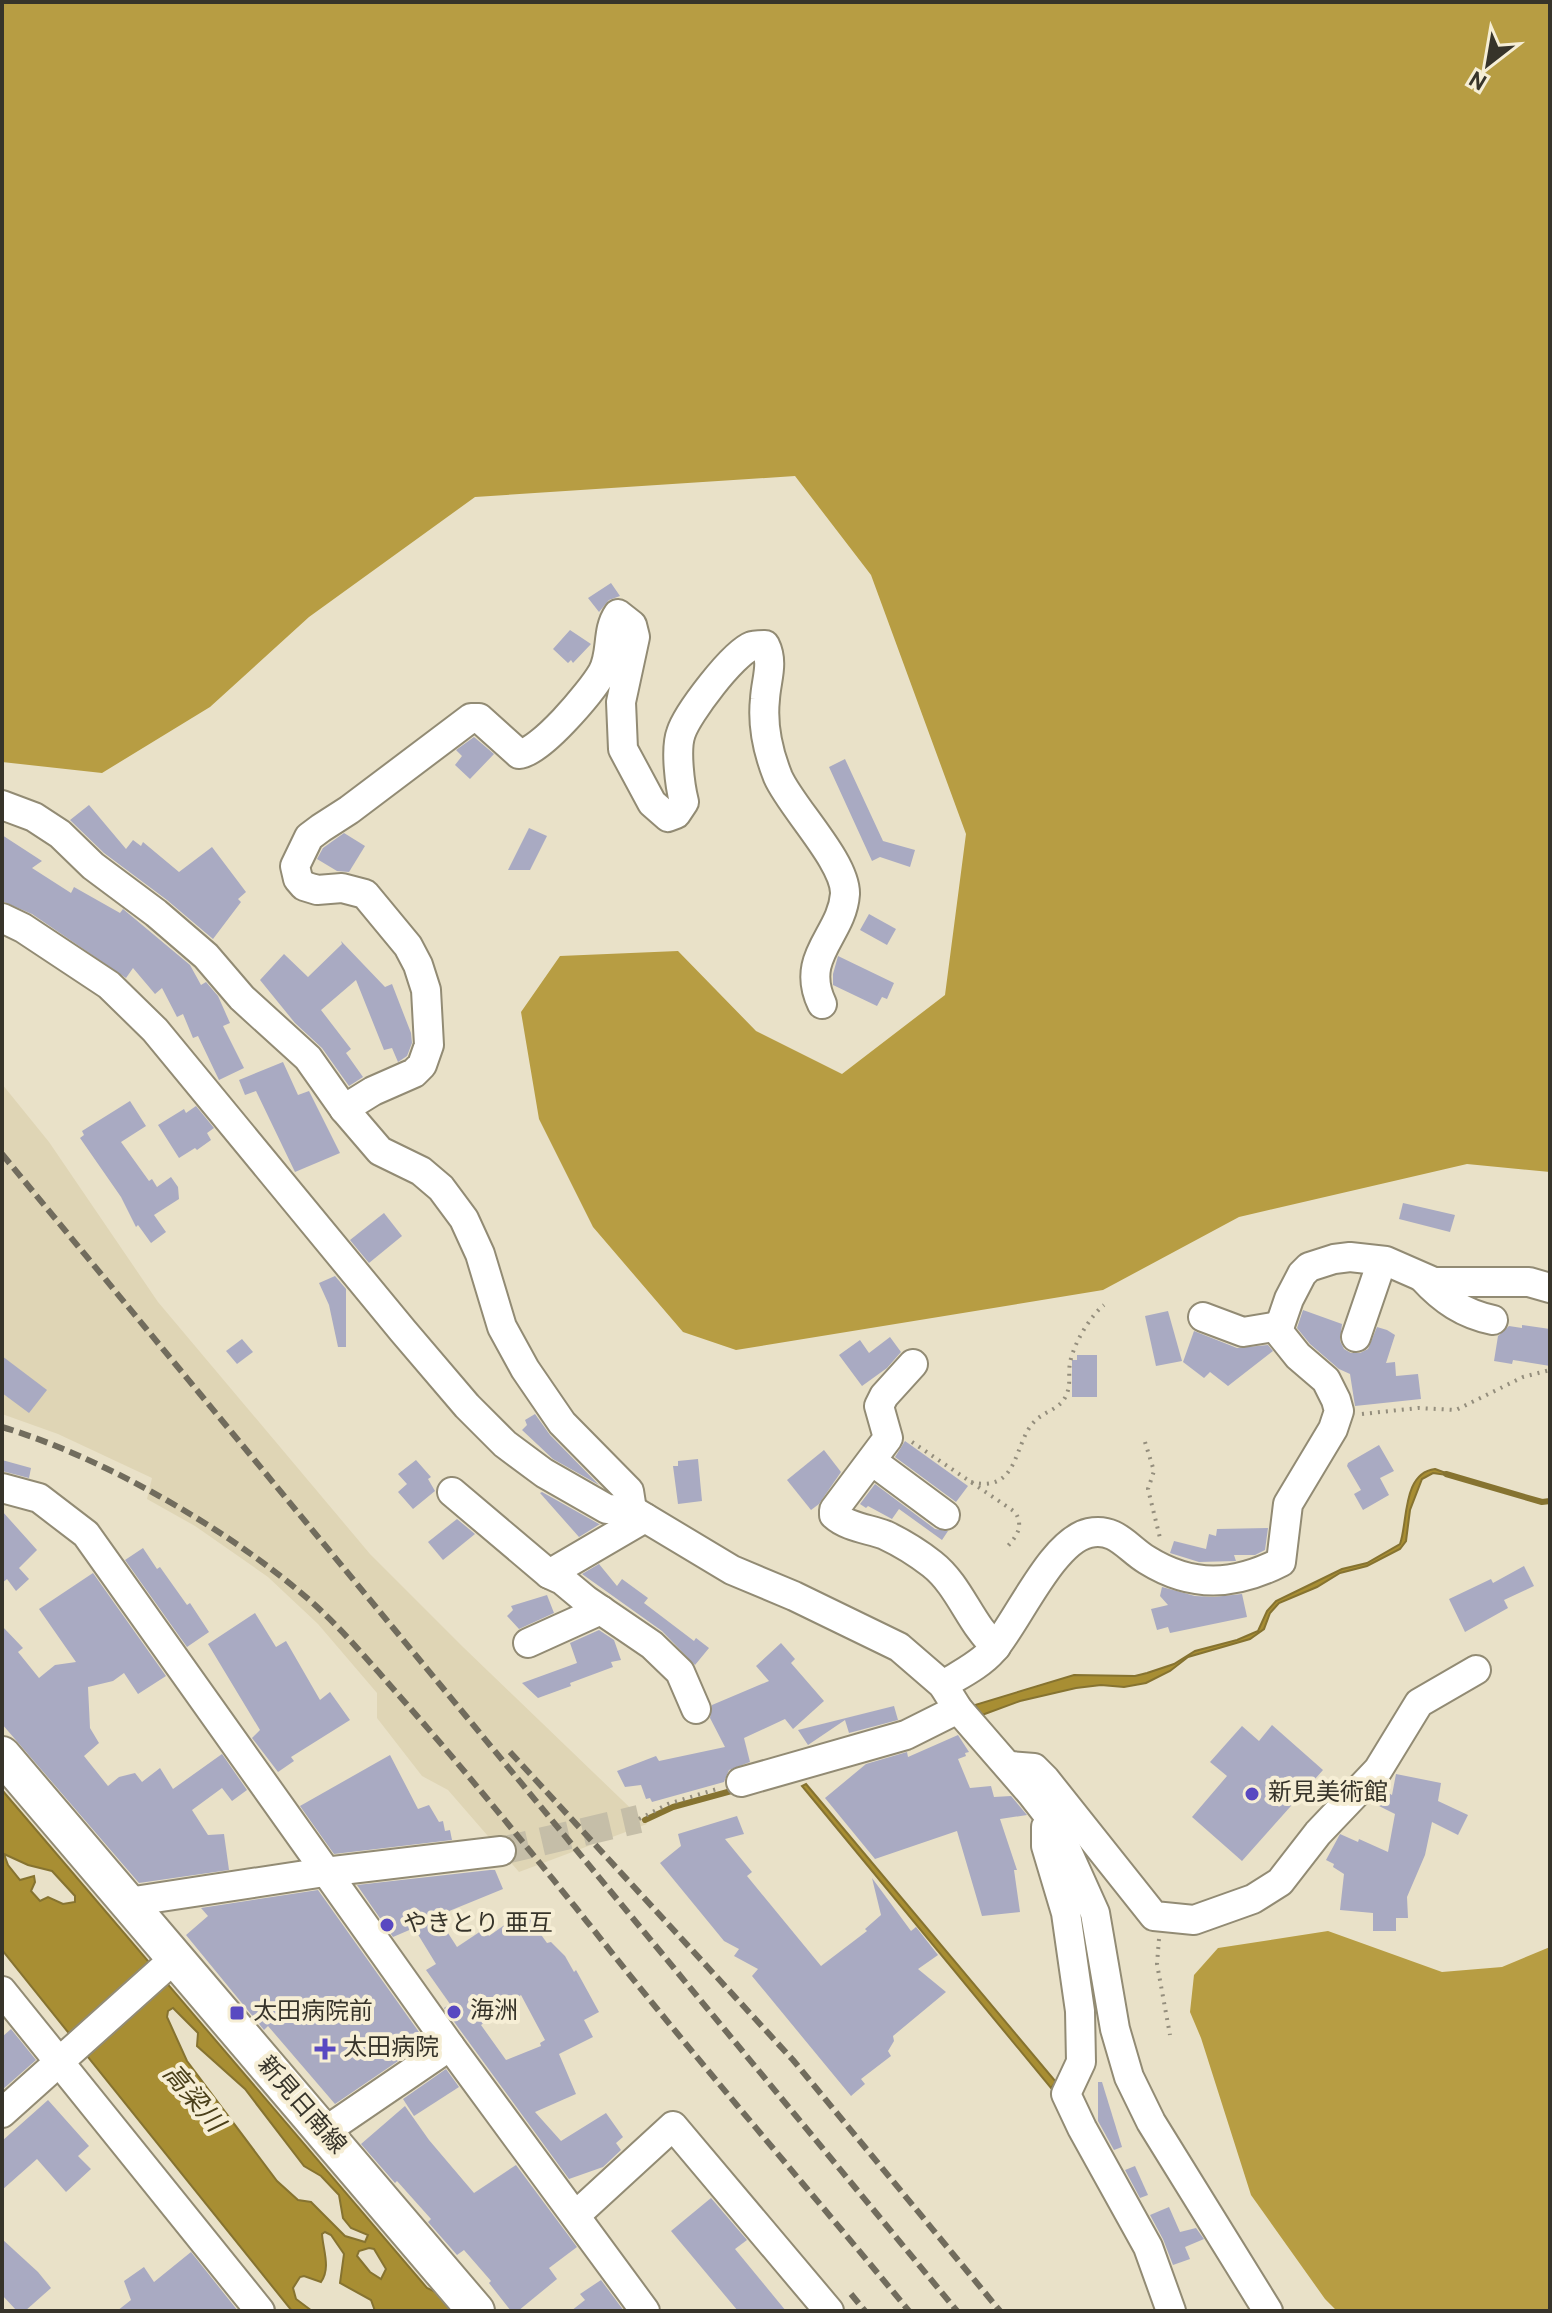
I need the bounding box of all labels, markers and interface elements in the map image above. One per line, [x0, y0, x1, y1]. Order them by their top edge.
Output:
north arrow [1448, 24, 1528, 104]
text: N [1465, 63, 1493, 95]
place label: 新見美術館 [1268, 1779, 1388, 1809]
marker: 新見美術館 [1243, 1785, 1261, 1803]
place label: やきとり 亜互 [403, 1910, 553, 1940]
marker: やきとり 亜互 [378, 1916, 396, 1934]
place label: 海洲 [470, 1997, 518, 2027]
place label: 太田病院前 [253, 1998, 373, 2028]
marker: 海洲 [445, 2003, 463, 2021]
marker: 太田病院前 [228, 2004, 246, 2022]
place label: 太田病院 [343, 2034, 439, 2064]
marker: 太田病院 [314, 2038, 336, 2060]
street label: 新見日南線 [250, 2051, 352, 2161]
water label: 高梁川 [154, 2059, 232, 2142]

